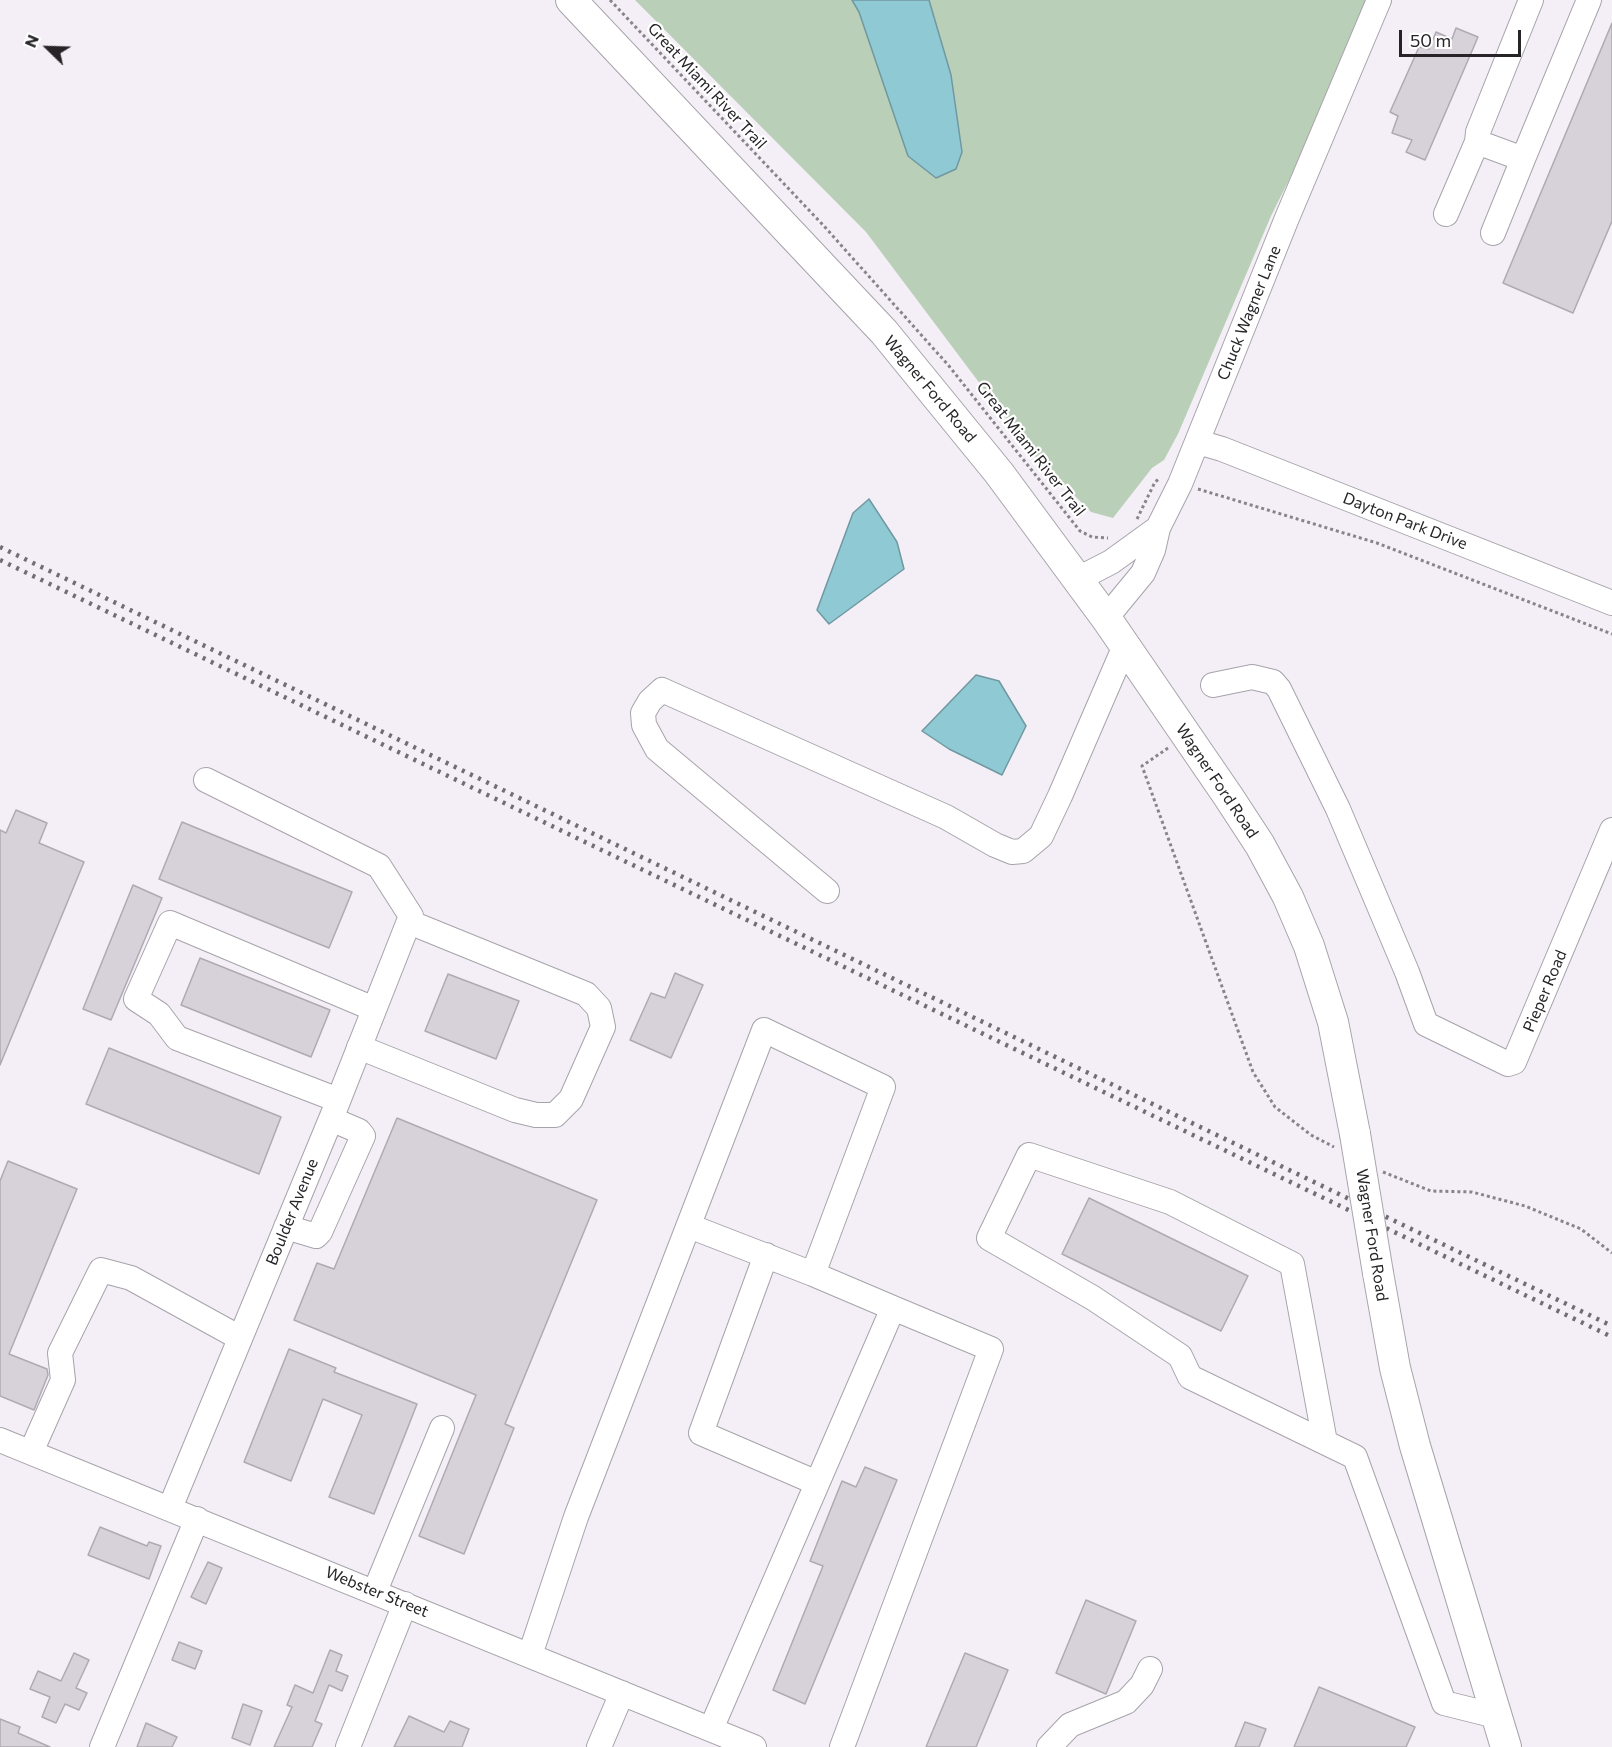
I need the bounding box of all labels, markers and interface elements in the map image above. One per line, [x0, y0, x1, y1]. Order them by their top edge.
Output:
north arrow [18, 18, 78, 78]
scale bar [1402, 18, 1524, 56]
street label: Great Miami River Trail [644, 19, 770, 153]
text: 50 m [1410, 29, 1451, 51]
text: N [20, 32, 42, 50]
street label: Chuck Wagner Lane [1213, 243, 1285, 383]
street label: Wagner Ford Road [880, 332, 980, 446]
street label: Great Miami River Trail [972, 378, 1090, 520]
street label: Dayton Park Drive [1340, 488, 1470, 554]
street label: Wagner Ford Road [1172, 720, 1262, 842]
street label: Pieper Road [1519, 947, 1571, 1035]
street label: Boulder Avenue [262, 1156, 322, 1268]
street label: Wagner Ford Road [1352, 1167, 1392, 1303]
street label: Webster Street [323, 1563, 431, 1621]

